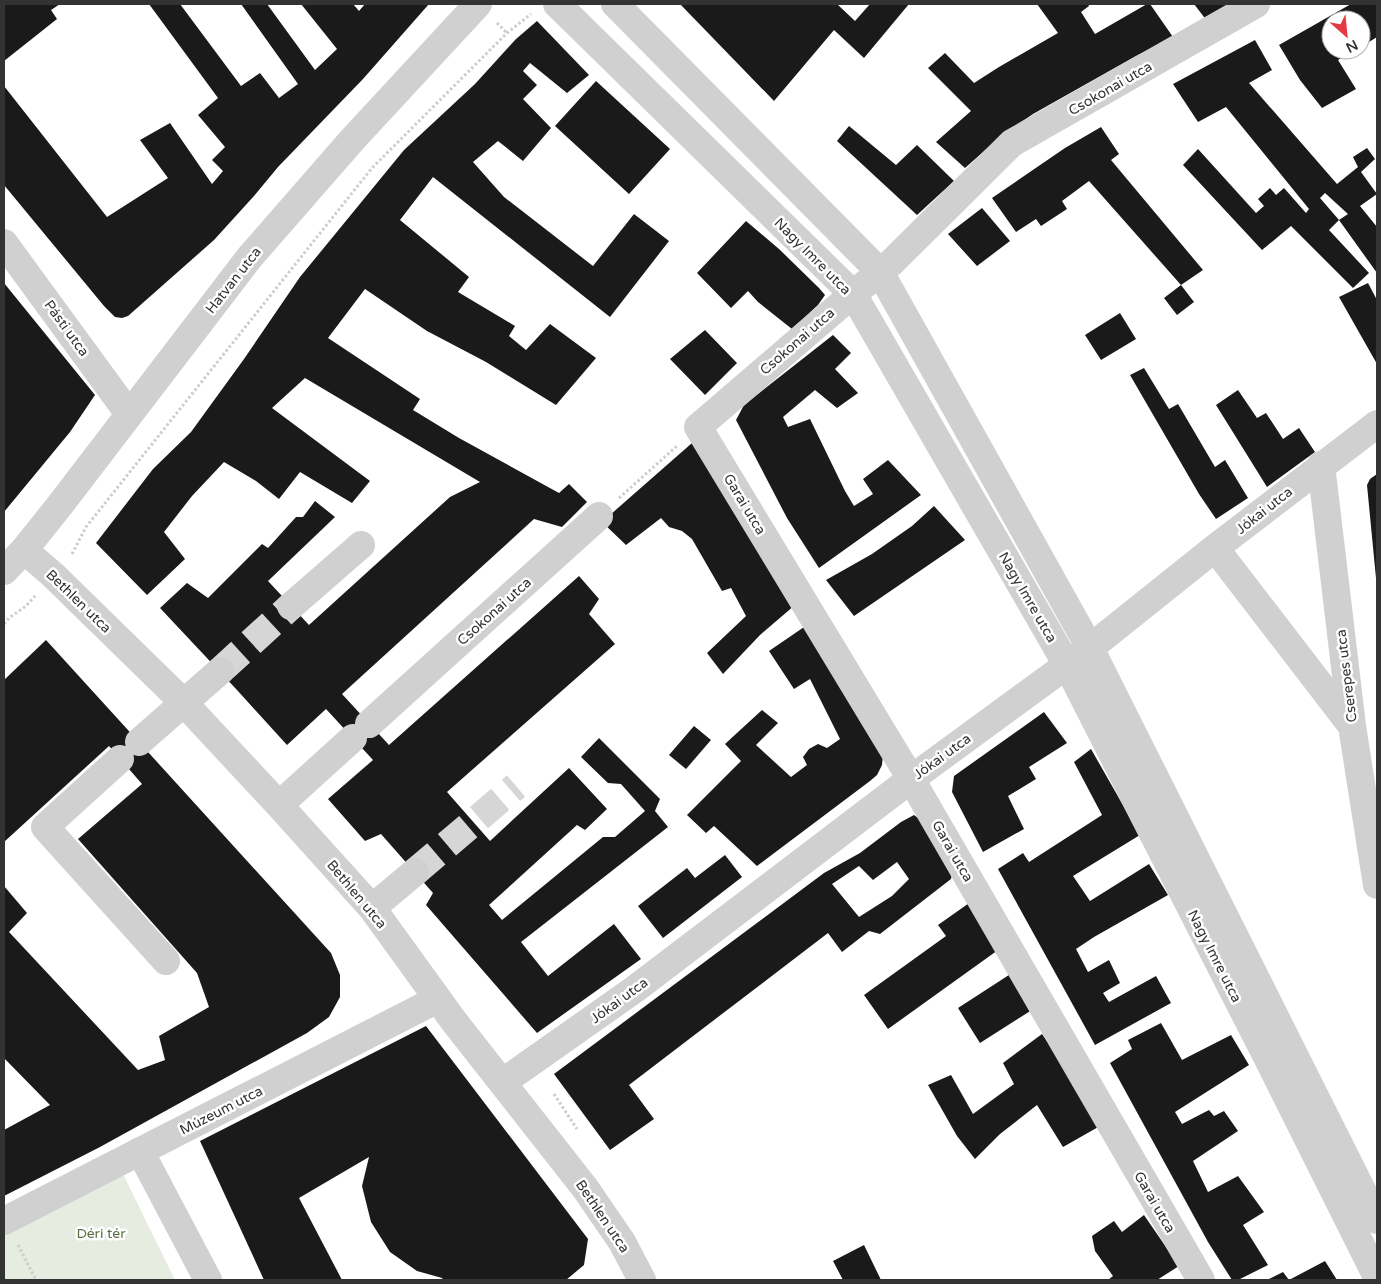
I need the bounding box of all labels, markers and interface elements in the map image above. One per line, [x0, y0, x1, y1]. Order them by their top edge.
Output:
north arrow [1321, 10, 1371, 60]
text: N [1343, 36, 1361, 56]
street label: Csokonai utca [1066, 58, 1155, 119]
street label: Nagy Imre utca [771, 214, 855, 298]
street label: Hatvan utca [202, 244, 265, 317]
street label: Pásti utca [41, 297, 93, 360]
street label: Csokonai utca [756, 304, 838, 378]
street label: Garai utca [720, 471, 769, 538]
street label: Jókai utca [1233, 483, 1296, 538]
street label: Nagy Imre utca [995, 549, 1060, 646]
street label: Bethlen utca [42, 566, 115, 637]
street label: Csokonai utca [454, 574, 535, 649]
street label: Cserepes utca [1332, 628, 1361, 723]
street label: Jókai utca [910, 730, 974, 783]
street label: Garai utca [928, 818, 977, 885]
street label: Bethlen utca [323, 857, 390, 932]
street label: Nagy Imre utca [1184, 907, 1245, 1005]
street label: Jókai utca [587, 974, 651, 1027]
street label: Múzeum utca [177, 1082, 266, 1139]
street label: Garai utca [1130, 1169, 1179, 1236]
street label: Bethlen utca [572, 1177, 633, 1256]
park label: Déri tér [76, 1225, 126, 1242]

